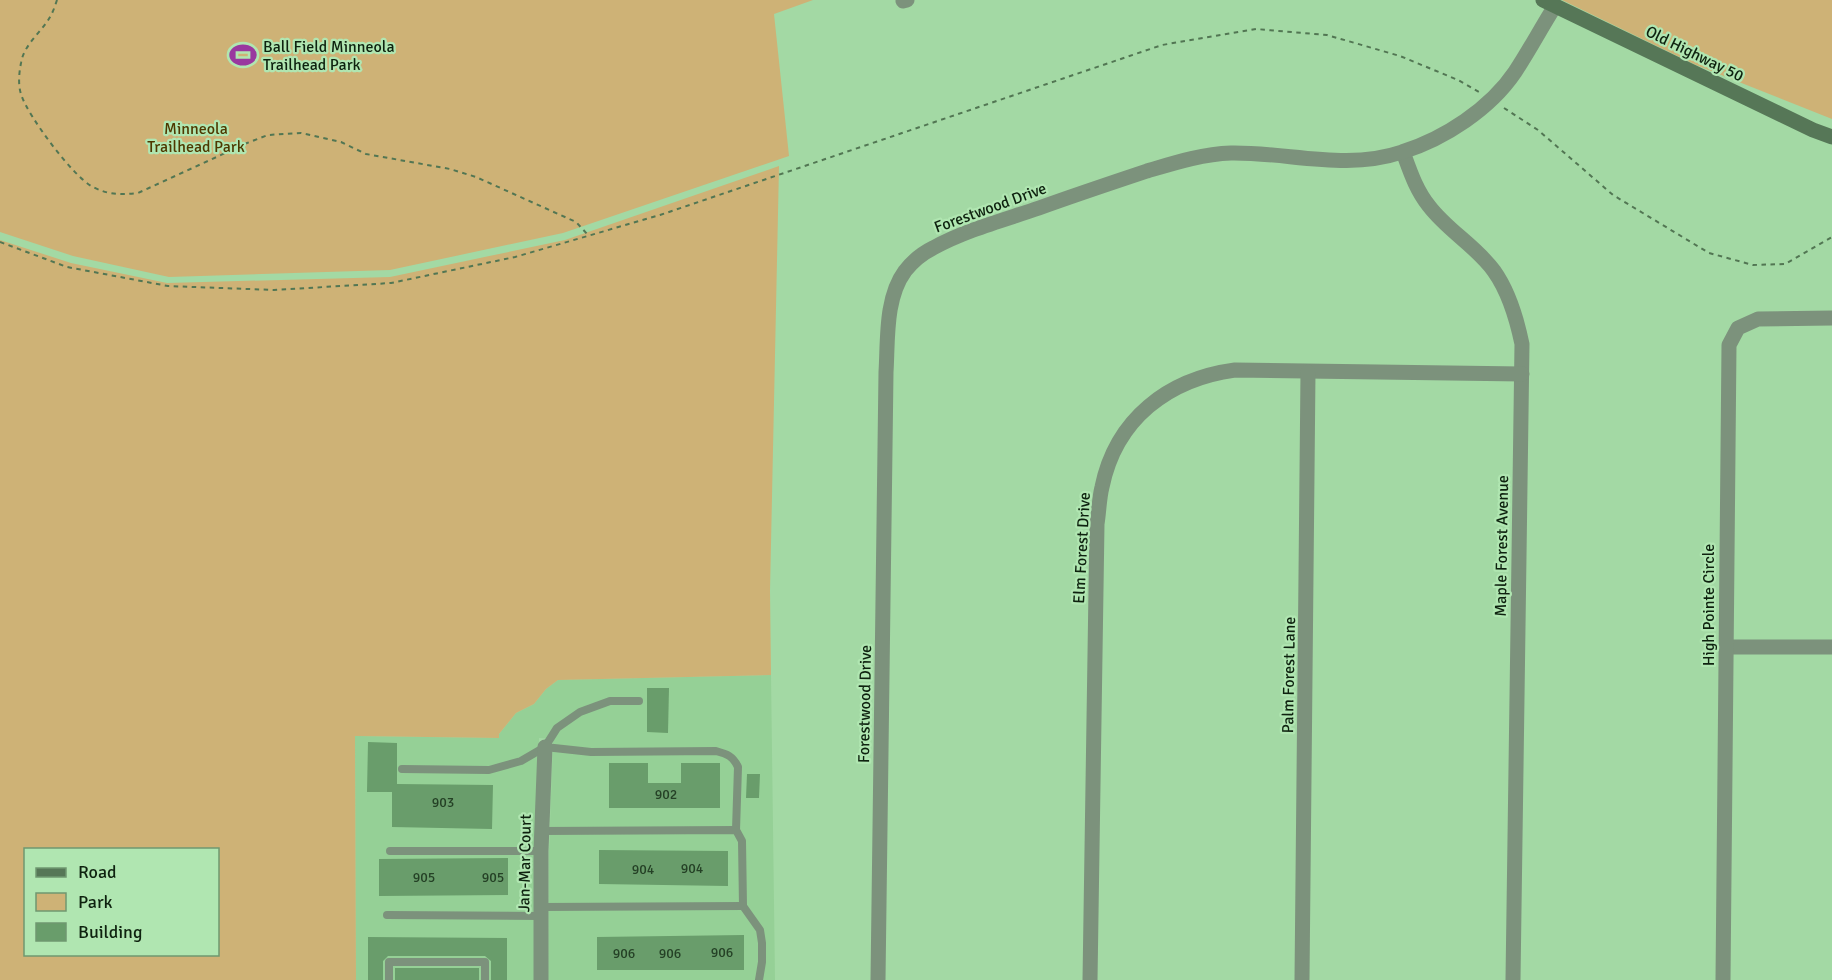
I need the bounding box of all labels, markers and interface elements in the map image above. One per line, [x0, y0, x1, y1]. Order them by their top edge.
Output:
street label: Old Highway 50 [1642, 22, 1747, 86]
place label: Ball Field Minneola Trailhead Park [263, 37, 395, 75]
sports icon: Ball Field Minneola Trailhead Park [228, 40, 258, 70]
park label: Minneola Trailhead Park [147, 119, 245, 157]
street label: Forestwood Drive [931, 178, 1049, 238]
street label: Maple Forest Avenue [1491, 475, 1513, 617]
street label: Elm Forest Drive [1069, 492, 1095, 604]
street label: High Pointe Circle [1699, 544, 1719, 666]
street label: Palm Forest Lane [1278, 616, 1300, 734]
street label: Forestwood Drive [854, 645, 876, 763]
house number: 902 [655, 786, 677, 803]
house number: 903 [432, 794, 454, 811]
street label: Jan-Mar Court [514, 813, 536, 912]
legend [24, 848, 219, 956]
house number: 904 [681, 860, 704, 877]
text: Road [78, 861, 117, 883]
house number: 904 [632, 861, 655, 878]
house number: 905 [413, 869, 435, 886]
house number: 905 [482, 869, 504, 886]
text: Park [78, 891, 113, 913]
text: Building [78, 921, 142, 943]
house number: 906 [711, 944, 733, 961]
house number: 906 [613, 945, 635, 962]
house number: 906 [659, 945, 681, 962]

